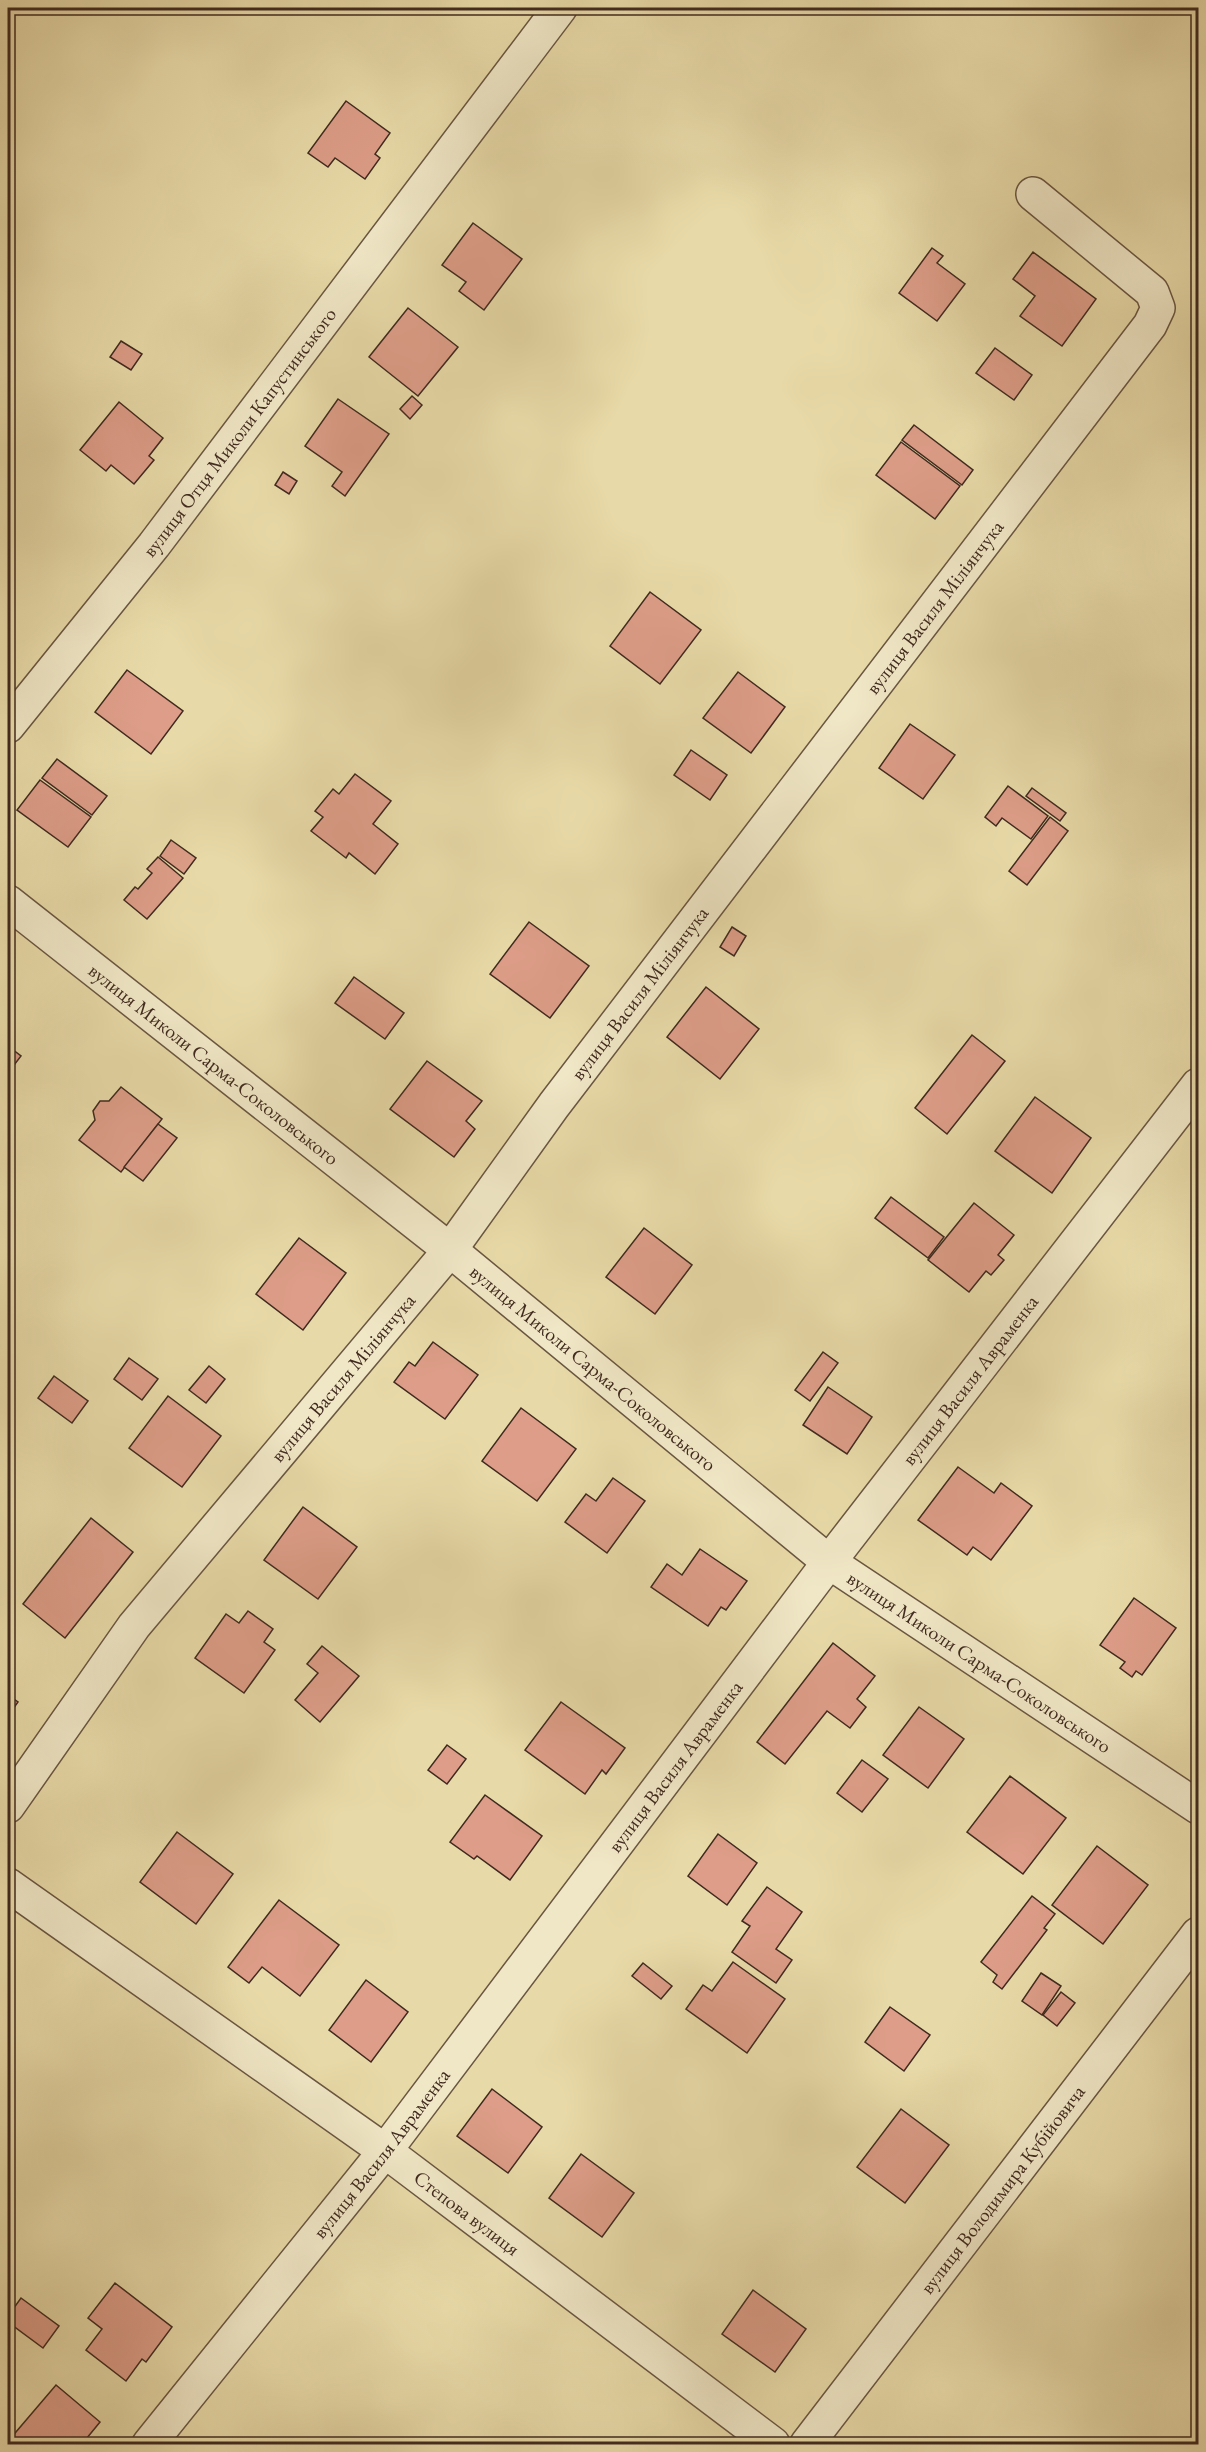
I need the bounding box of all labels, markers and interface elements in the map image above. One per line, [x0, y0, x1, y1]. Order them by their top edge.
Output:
street label: вулиця Отця Миколи Капустинського [136, 302, 342, 562]
street label: вулиця Василя Міліянчука [860, 515, 1009, 699]
street label: вулиця Василя Міліянчука [565, 901, 714, 1085]
street label: вулиця Миколи Сарма-Соколовського [83, 957, 345, 1171]
street label: вулиця Миколи Сарма-Соколовського [464, 1259, 722, 1477]
street label: вулиця Василя Міліянчука [264, 1288, 421, 1467]
street label: вулиця Василя Авраменка [896, 1289, 1044, 1471]
street label: вулиця Миколи Сарма-Соколовського [842, 1565, 1117, 1759]
street label: вулиця Василя Авраменка [602, 1675, 748, 1858]
street label: вулиця Василя Авраменка [307, 2063, 456, 2244]
street label: вулиця Володимира Кубійовича [914, 2079, 1091, 2299]
street label: Степова вулиця [409, 2164, 525, 2261]

